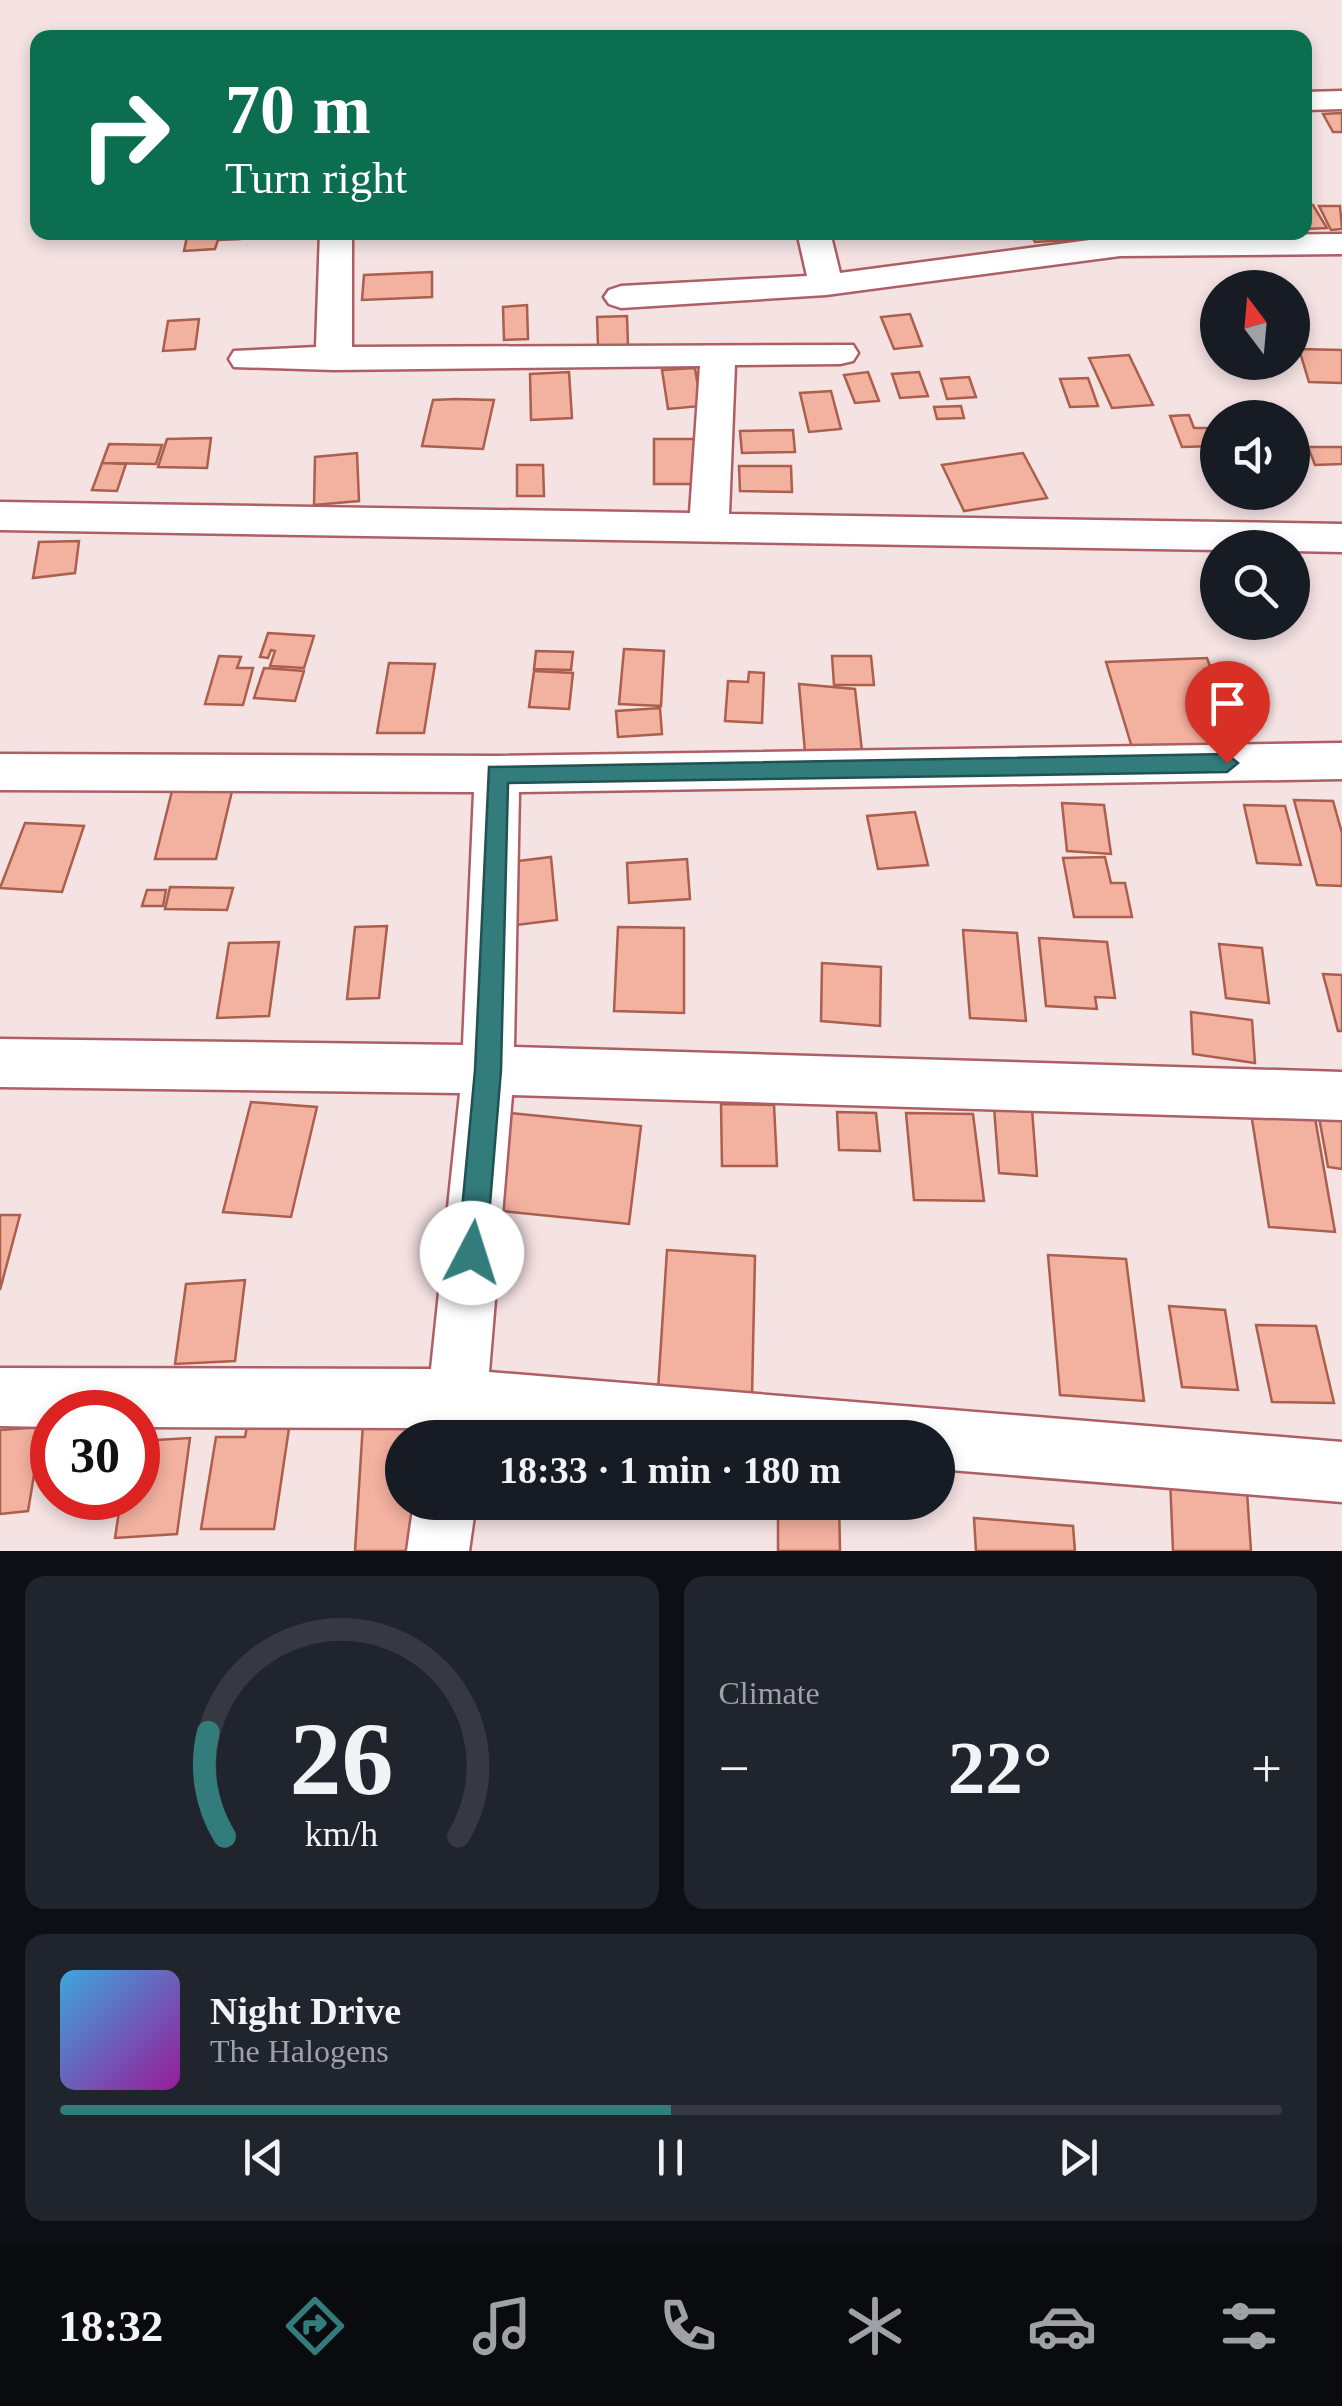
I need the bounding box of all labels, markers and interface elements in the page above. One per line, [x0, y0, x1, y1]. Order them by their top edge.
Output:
icon: right [60, 70, 190, 200]
text: 70 m [225, 71, 371, 148]
text: Turn right [225, 153, 407, 203]
north arrow [1200, 270, 1310, 380]
map controls [1200, 270, 1310, 640]
button: sound [1200, 400, 1310, 510]
button: search [1200, 530, 1310, 640]
pin [1185, 661, 1270, 764]
icon: arrive [1200, 676, 1255, 731]
position arrow [420, 1201, 524, 1305]
speed limit sign: 30 [30, 1390, 160, 1520]
text: 18:33 · 1 min · 180 m [499, 1449, 841, 1491]
text: Climate [719, 1675, 820, 1711]
text: 26 [290, 1701, 394, 1816]
text: 22° [948, 1726, 1053, 1809]
text: − [719, 1738, 750, 1799]
text: + [1251, 1738, 1282, 1799]
text: km/h [305, 1814, 379, 1854]
text: Night Drive [210, 1990, 401, 2032]
text: The Halogens [210, 2033, 389, 2069]
icon: previous [236, 2130, 291, 2185]
icon: pause [643, 2130, 698, 2185]
icon: next [1051, 2130, 1106, 2185]
icon: directions [280, 2291, 350, 2361]
icon: music [467, 2291, 537, 2361]
icon: phone [653, 2291, 723, 2361]
icon: climate [840, 2291, 910, 2361]
icon: car [1027, 2291, 1097, 2361]
icon: filters [1214, 2291, 1284, 2361]
text: 18:32 [58, 2301, 163, 2351]

